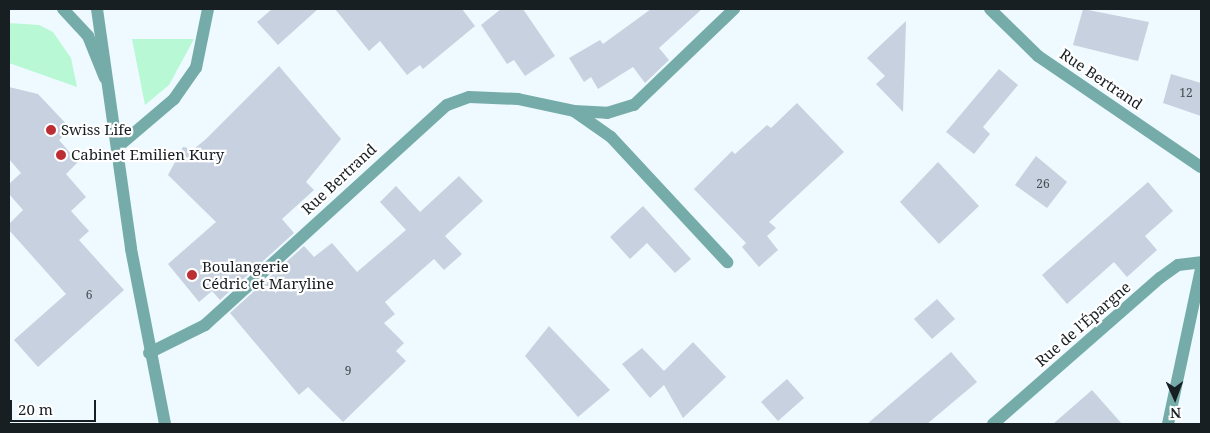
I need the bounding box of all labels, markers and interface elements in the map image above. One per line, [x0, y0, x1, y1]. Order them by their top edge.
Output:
street label: Rue Bertrand [1056, 45, 1146, 113]
house number: 12 [1179, 86, 1193, 100]
place label: Swiss Life [61, 121, 132, 139]
marker: Swiss Life [45, 124, 57, 136]
street label: Rue Bertrand [298, 140, 380, 218]
place label: Cabinet Emilien Kury [71, 146, 224, 164]
marker: Cabinet Emilien Kury [55, 149, 67, 161]
house number: 26 [1036, 177, 1050, 191]
place label: Boulangerie Cédric et Maryline [202, 257, 334, 292]
marker: Boulangerie Cédric et Maryline [186, 269, 198, 281]
street label: Rue de l'Épargne [1032, 278, 1134, 370]
house number: 6 [86, 288, 92, 302]
house number: 9 [345, 364, 351, 378]
north arrow [1150, 373, 1200, 423]
scale bar [12, 390, 99, 422]
text: 20 m [18, 399, 53, 419]
text: N [1170, 404, 1181, 423]

